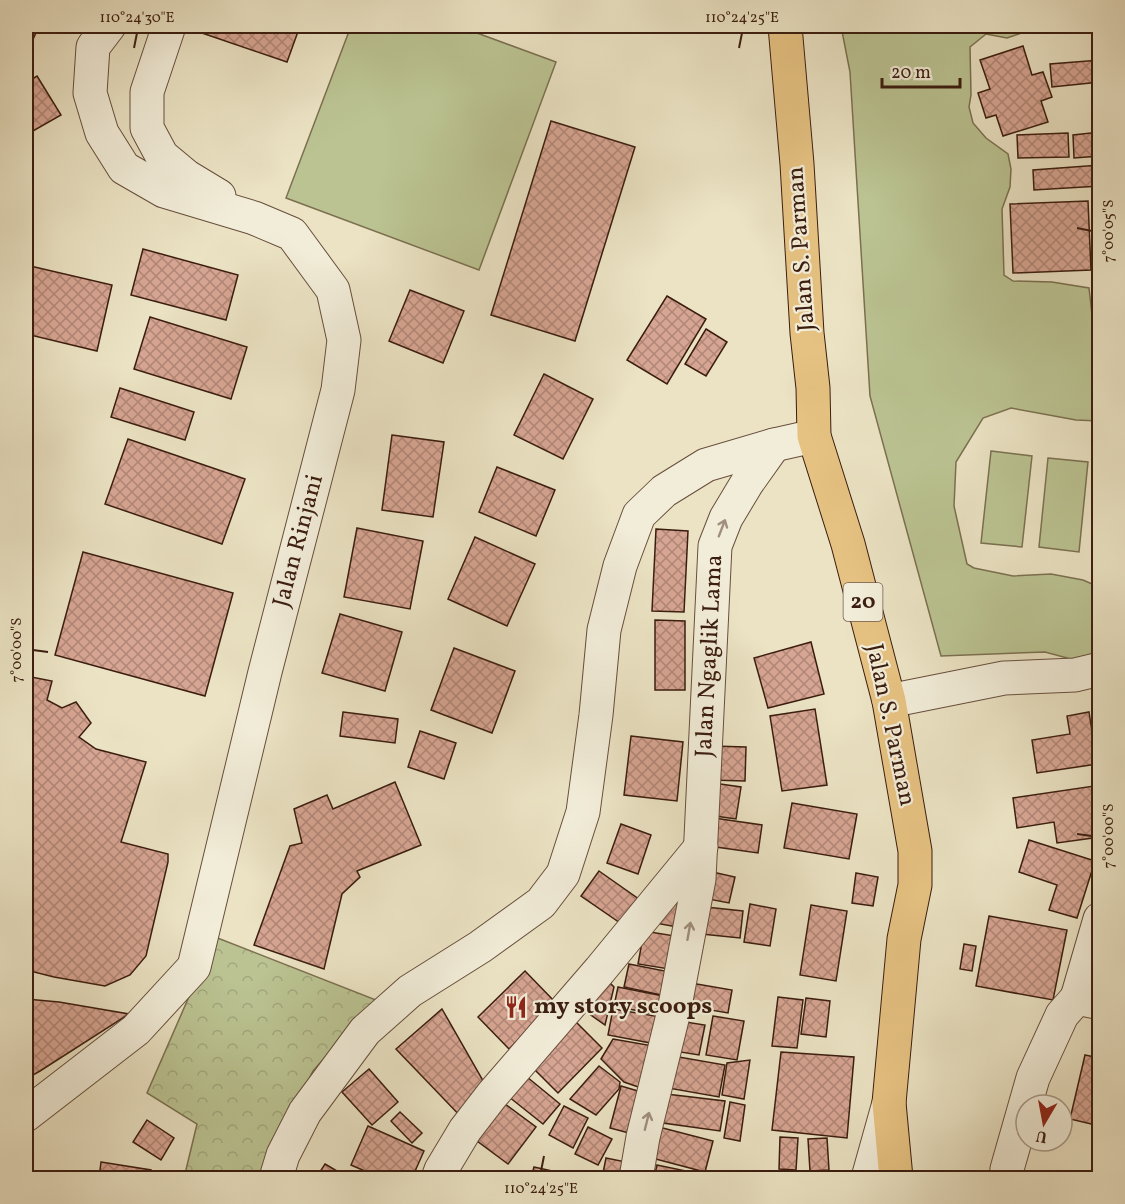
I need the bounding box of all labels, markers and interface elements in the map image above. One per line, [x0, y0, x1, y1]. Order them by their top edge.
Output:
text: 110°24'30"E [99, 8, 175, 29]
text: 110°24'25"E [705, 8, 779, 29]
scale bar [882, 51, 960, 89]
text: 20 m [891, 61, 931, 86]
street label: Jalan S. Parman [779, 165, 825, 333]
text: 7°00'05"S [1099, 200, 1120, 262]
street label: Jalan Rinjani [265, 471, 333, 611]
one-way arrow [717, 520, 728, 538]
street label: Jalan Ngaglik Lama [688, 554, 732, 758]
road number: 20 [844, 583, 882, 621]
text: 7°00'00"S [7, 618, 28, 682]
street label: Jalan S. Parman [856, 641, 924, 809]
text: 7°00'00"S [1099, 804, 1120, 868]
one-way arrow [684, 921, 695, 941]
place label: my story scoops [534, 990, 712, 1024]
restaurant icon: my story scoops [503, 994, 529, 1020]
north arrow [1014, 1093, 1074, 1153]
one-way arrow [641, 1112, 653, 1131]
text: U [1034, 1124, 1049, 1148]
text: 110°24'25"E [504, 1179, 578, 1200]

